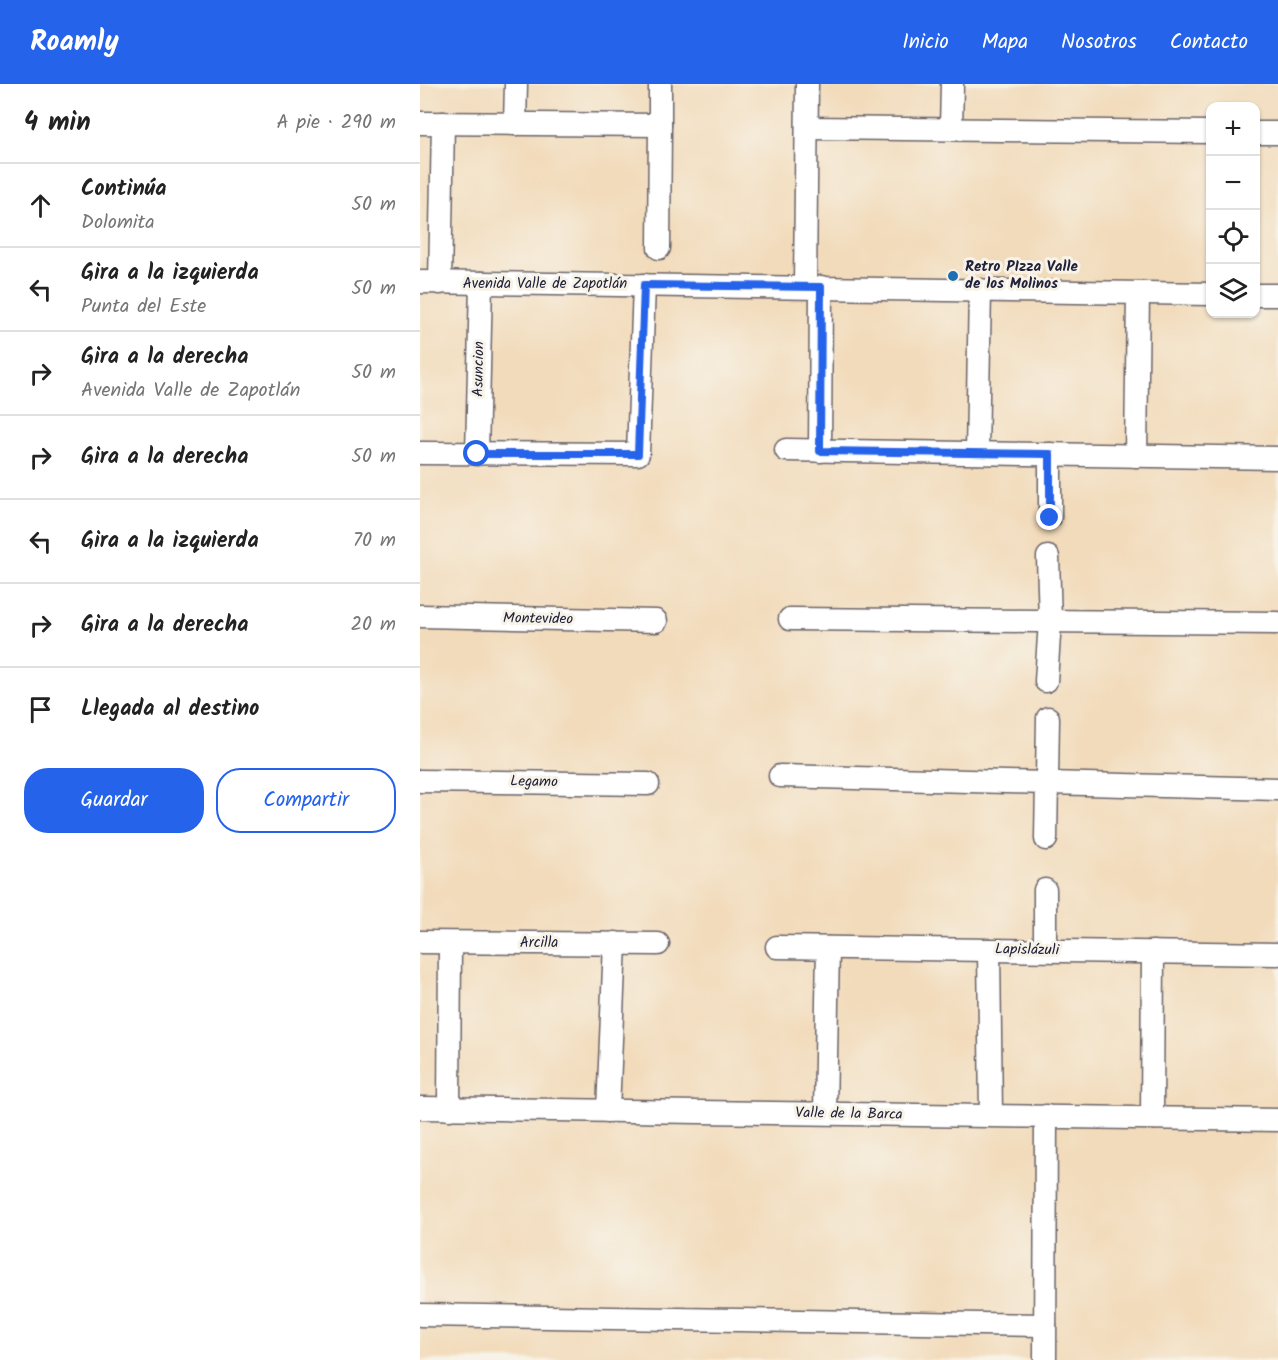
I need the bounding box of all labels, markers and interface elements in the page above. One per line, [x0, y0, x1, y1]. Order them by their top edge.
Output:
text: Roamly [30, 20, 119, 65]
text: Inicio [902, 26, 949, 59]
text: Mapa [982, 26, 1028, 59]
text: Nosotros [1061, 26, 1137, 59]
text: Contacto [1170, 26, 1248, 59]
text: 4 min [24, 102, 91, 144]
map controls [1206, 102, 1260, 318]
button: + [1206, 102, 1260, 156]
text: A pie · 290 m [276, 107, 396, 139]
button: − [1206, 156, 1260, 210]
text: Continúa [81, 172, 166, 207]
icon: ahead [24, 189, 57, 222]
text: 50 m [351, 189, 396, 221]
text: Dolomita [81, 207, 155, 239]
button: locate [1206, 210, 1260, 264]
place label: Retro PIzza Valle de los Molinos [965, 255, 1078, 296]
text: Gira a la izquierda [81, 256, 259, 291]
button: layers [1206, 264, 1260, 318]
marker: Retro PIzza Valle de los Molinos [946, 269, 960, 283]
street label: Avenida Valle de Zapotlán [463, 272, 627, 296]
icon: left [24, 273, 57, 306]
text: 50 m [351, 273, 396, 305]
text: Punta del Este [81, 291, 206, 323]
text: Gira a la derecha [81, 340, 248, 375]
street label: Asuncion [467, 341, 491, 397]
icon: right [24, 357, 57, 390]
text: 50 m [351, 357, 396, 389]
text: Avenida Valle de Zapotlán [81, 375, 300, 407]
text: Gira a la derecha [81, 440, 248, 475]
route start [463, 440, 489, 466]
icon: right [24, 441, 57, 474]
text: 50 m [351, 441, 396, 473]
route end [1036, 504, 1062, 530]
text: Gira a la izquierda [81, 524, 259, 559]
icon: left [24, 525, 57, 558]
text: 70 m [353, 525, 396, 557]
street label: Montevideo [503, 606, 573, 632]
text: Gira a la derecha [81, 608, 248, 643]
icon: right [24, 609, 57, 642]
text: 20 m [350, 609, 396, 641]
text: Llegada al destino [81, 692, 259, 727]
icon: arrive [24, 693, 57, 726]
button: Guardar [24, 768, 204, 833]
button: Compartir [216, 768, 396, 833]
street label: Legamo [510, 770, 558, 794]
street label: Arcilla [520, 931, 558, 955]
street label: Lapislázuli [995, 937, 1061, 963]
street label: Valle de la Barca [795, 1101, 903, 1127]

